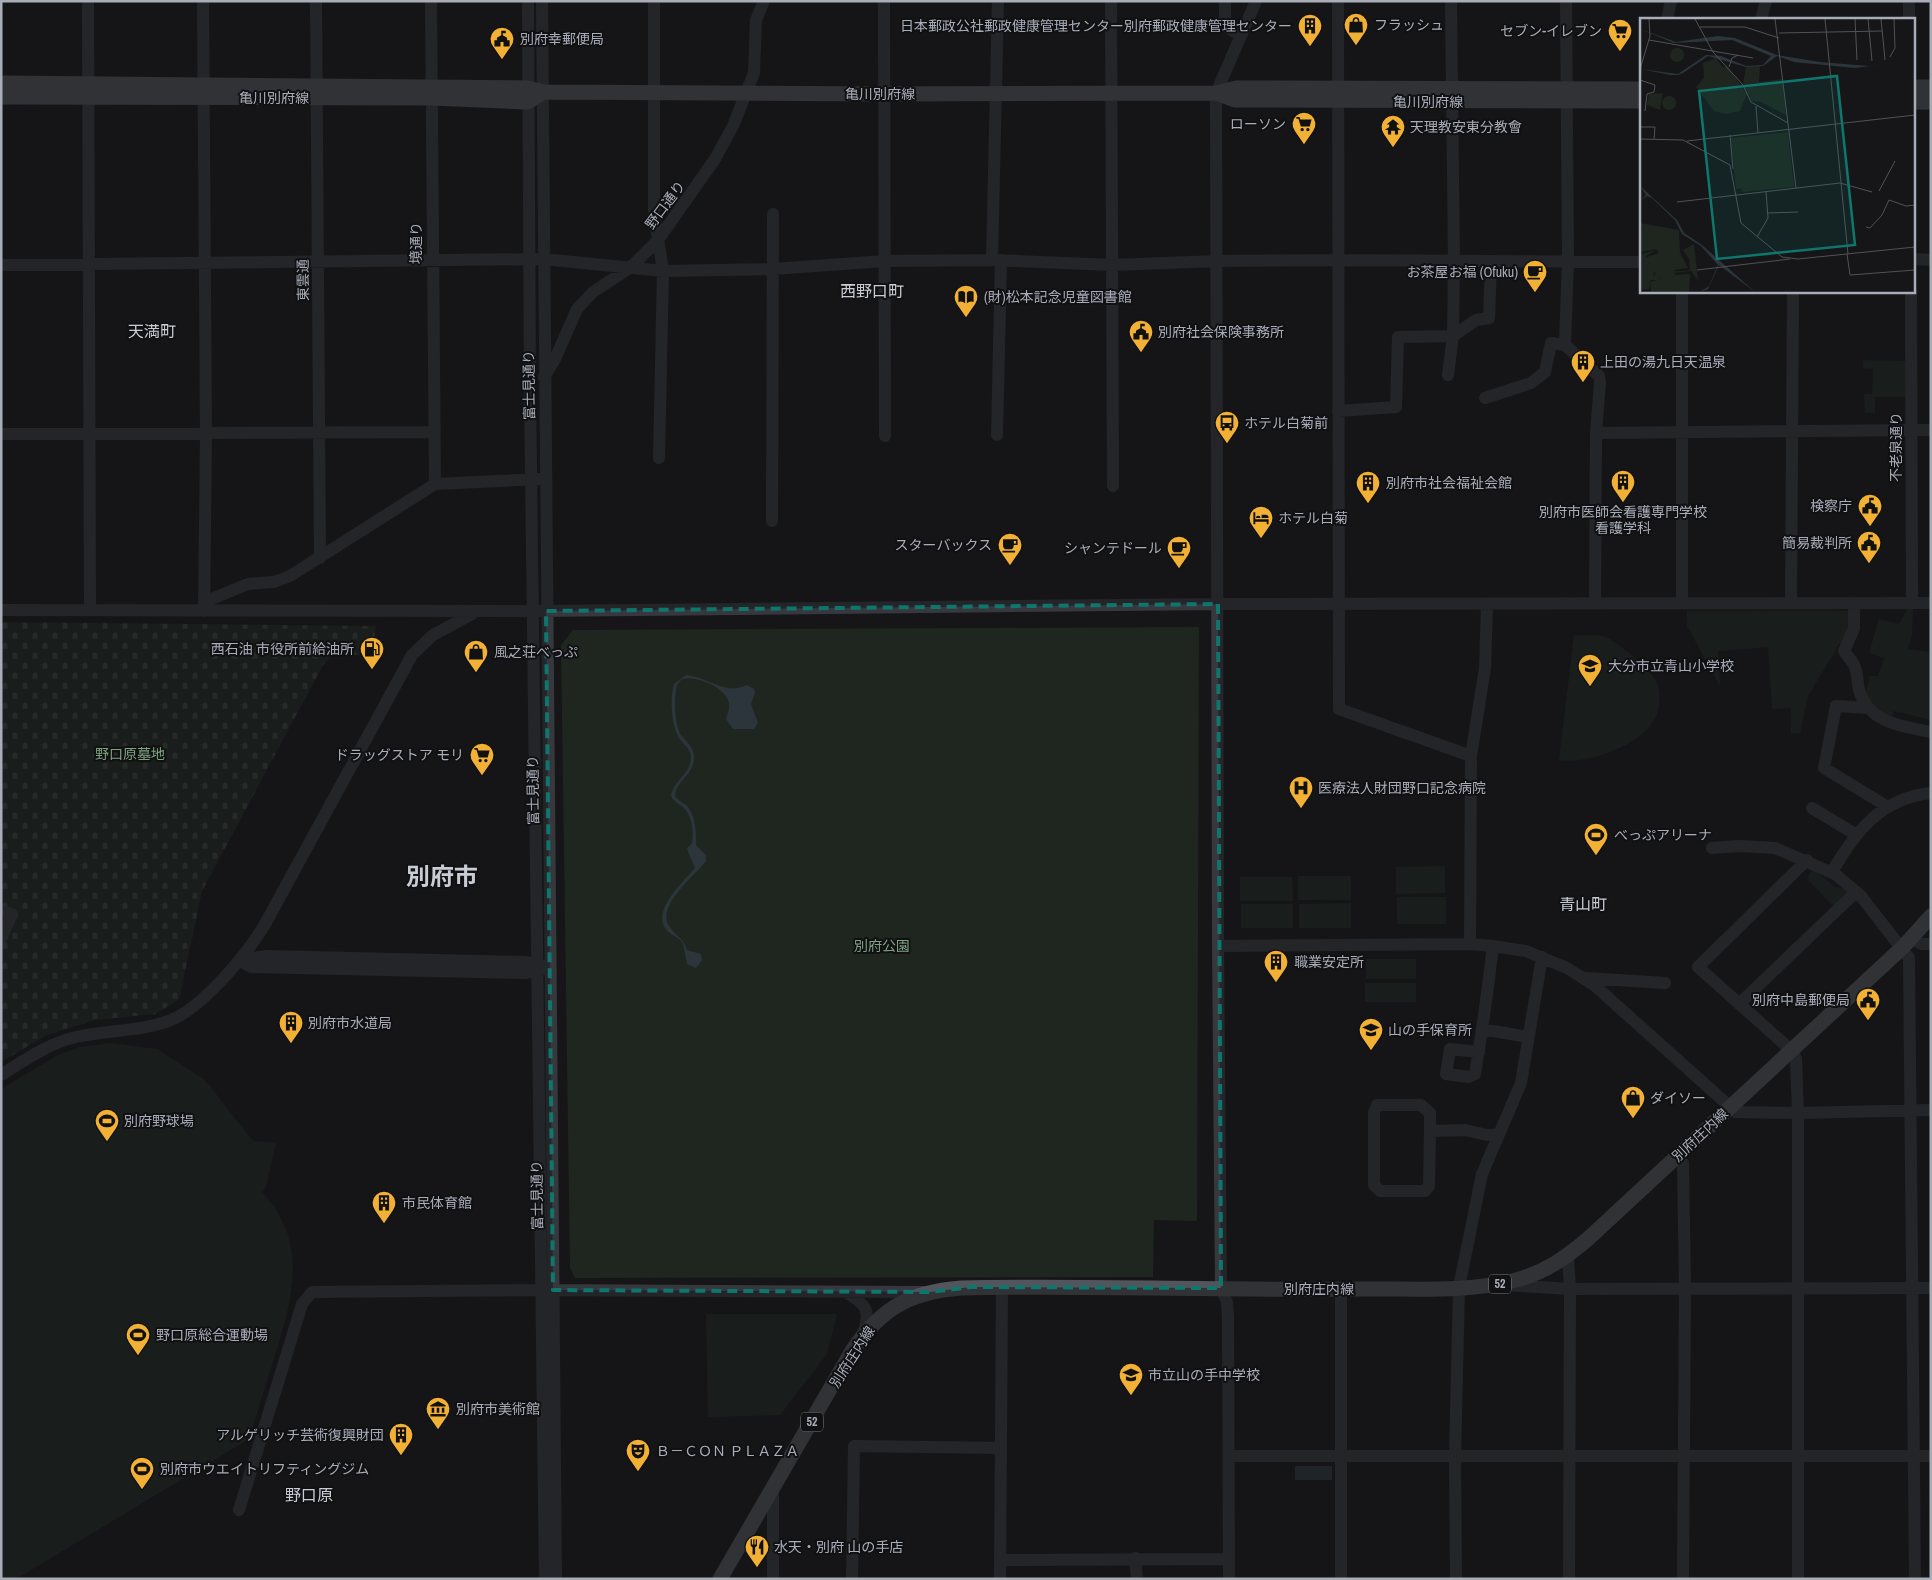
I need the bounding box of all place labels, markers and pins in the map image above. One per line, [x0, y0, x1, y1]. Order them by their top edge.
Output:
shop icon: フラッシュ [1343, 12, 1369, 46]
building icon: 日本郵政公社郵政健康管理センター別府郵政健康管理センター [1297, 13, 1323, 47]
place label: フラッシュ [1374, 16, 1444, 34]
place label: 日本郵政公社郵政健康管理センター別府郵政健康管理センター [900, 17, 1292, 35]
supermarket icon: セブン-イレブン [1607, 18, 1633, 52]
place label: セブン-イレブン [1500, 22, 1602, 40]
public building icon: 別府幸郵便局 [489, 26, 515, 60]
place label: 別府幸郵便局 [520, 30, 604, 48]
supermarket icon: ローソン [1291, 111, 1317, 145]
temple icon: 天理教安東分教會 [1380, 114, 1406, 148]
place label: ローソン [1230, 115, 1286, 133]
place label: 天理教安東分教會 [1410, 118, 1522, 136]
cafe icon: お茶屋お福 (Ofuku) [1522, 259, 1548, 293]
place label: お茶屋お福 (Ofuku) [1407, 263, 1518, 281]
library icon: (財)松本記念児童図書館 [953, 284, 979, 318]
place label: (財)松本記念児童図書館 [984, 288, 1132, 306]
public building icon: 別府社会保険事務所 [1128, 319, 1154, 353]
place label: 別府社会保険事務所 [1158, 323, 1284, 341]
building icon: 上田の湯九日天温泉 [1570, 349, 1596, 383]
place label: 上田の湯九日天温泉 [1600, 353, 1726, 371]
bus stop icon: ホテル白菊前 [1214, 410, 1240, 444]
place label: ホテル白菊前 [1244, 414, 1328, 432]
building icon: 別府市医師会看護専門学校 看護学科 [1610, 469, 1636, 503]
building icon: 別府市社会福祉会館 [1355, 470, 1381, 504]
place label: 別府市社会福祉会館 [1386, 474, 1512, 492]
public building icon: 検察庁 [1857, 493, 1883, 527]
place label: 検察庁 [1810, 497, 1852, 515]
place label: 別府市医師会看護専門学校 看護学科 [1539, 503, 1707, 537]
hotel icon: ホテル白菊 [1248, 505, 1274, 539]
place label: ホテル白菊 [1278, 509, 1348, 527]
public building icon: 簡易裁判所 [1856, 530, 1882, 564]
cafe icon: スターバックス [997, 532, 1023, 566]
place label: 簡易裁判所 [1782, 534, 1852, 552]
cafe icon: シャンテドール [1166, 535, 1192, 569]
place label: スターバックス [895, 536, 992, 554]
place label: シャンテドール [1064, 539, 1162, 557]
fuel station icon: 西石油 市役所前給油所 [359, 636, 385, 670]
shop icon: 風之荘べっぷ [463, 639, 489, 673]
place label: 西石油 市役所前給油所 [211, 640, 354, 658]
place label: 風之荘べっぷ [494, 643, 578, 661]
school or university icon: 大分市立青山小学校 [1577, 653, 1603, 687]
place label: 大分市立青山小学校 [1608, 657, 1734, 675]
supermarket icon: ドラッグストア モリ [469, 742, 495, 776]
place label: ドラッグストア モリ [335, 746, 464, 764]
hospital icon: 医療法人財団野口記念病院 [1288, 775, 1314, 809]
place label: 医療法人財団野口記念病院 [1318, 779, 1486, 797]
sports icon: べっぷアリーナ [1583, 822, 1609, 856]
place label: べっぷアリーナ [1614, 826, 1712, 844]
building icon: 職業安定所 [1263, 949, 1289, 983]
place label: 職業安定所 [1294, 953, 1364, 971]
public building icon: 別府中島郵便局 [1855, 987, 1881, 1021]
place label: 別府中島郵便局 [1752, 991, 1850, 1009]
building icon: 別府市水道局 [278, 1010, 304, 1044]
place label: 別府市水道局 [308, 1014, 392, 1032]
school or university icon: 山の手保育所 [1358, 1017, 1384, 1051]
place label: 山の手保育所 [1388, 1021, 1472, 1039]
shop icon: ダイソー [1620, 1085, 1646, 1119]
place label: ダイソー [1650, 1089, 1706, 1107]
sports icon: 別府野球場 [94, 1108, 120, 1142]
place label: 別府野球場 [124, 1112, 194, 1130]
building icon: 市民体育館 [371, 1190, 397, 1224]
place label: 市民体育館 [402, 1194, 472, 1212]
sports icon: 野口原総合運動場 [125, 1322, 151, 1356]
place label: 野口原総合運動場 [156, 1326, 268, 1344]
school or university icon: 市立山の手中学校 [1118, 1362, 1144, 1396]
place label: 市立山の手中学校 [1148, 1366, 1260, 1384]
museum icon: 別府市美術館 [425, 1396, 451, 1430]
place label: 別府市美術館 [456, 1400, 540, 1418]
building icon: アルゲリッチ芸術復興財団 [388, 1422, 414, 1456]
place label: アルゲリッチ芸術復興財団 [216, 1426, 384, 1444]
theatre icon: Ｂ－ＣＯＮ ＰＬＡＺＡ [625, 1438, 651, 1472]
place label: Ｂ－ＣＯＮ ＰＬＡＺＡ [656, 1442, 799, 1460]
sports icon: 別府市ウエイトリフティングジム [129, 1456, 155, 1490]
place label: 別府市ウエイトリフティングジム [160, 1460, 369, 1478]
restaurant icon: 水天・別府 山の手店 [744, 1534, 770, 1568]
place label: 水天・別府 山の手店 [774, 1538, 903, 1556]

